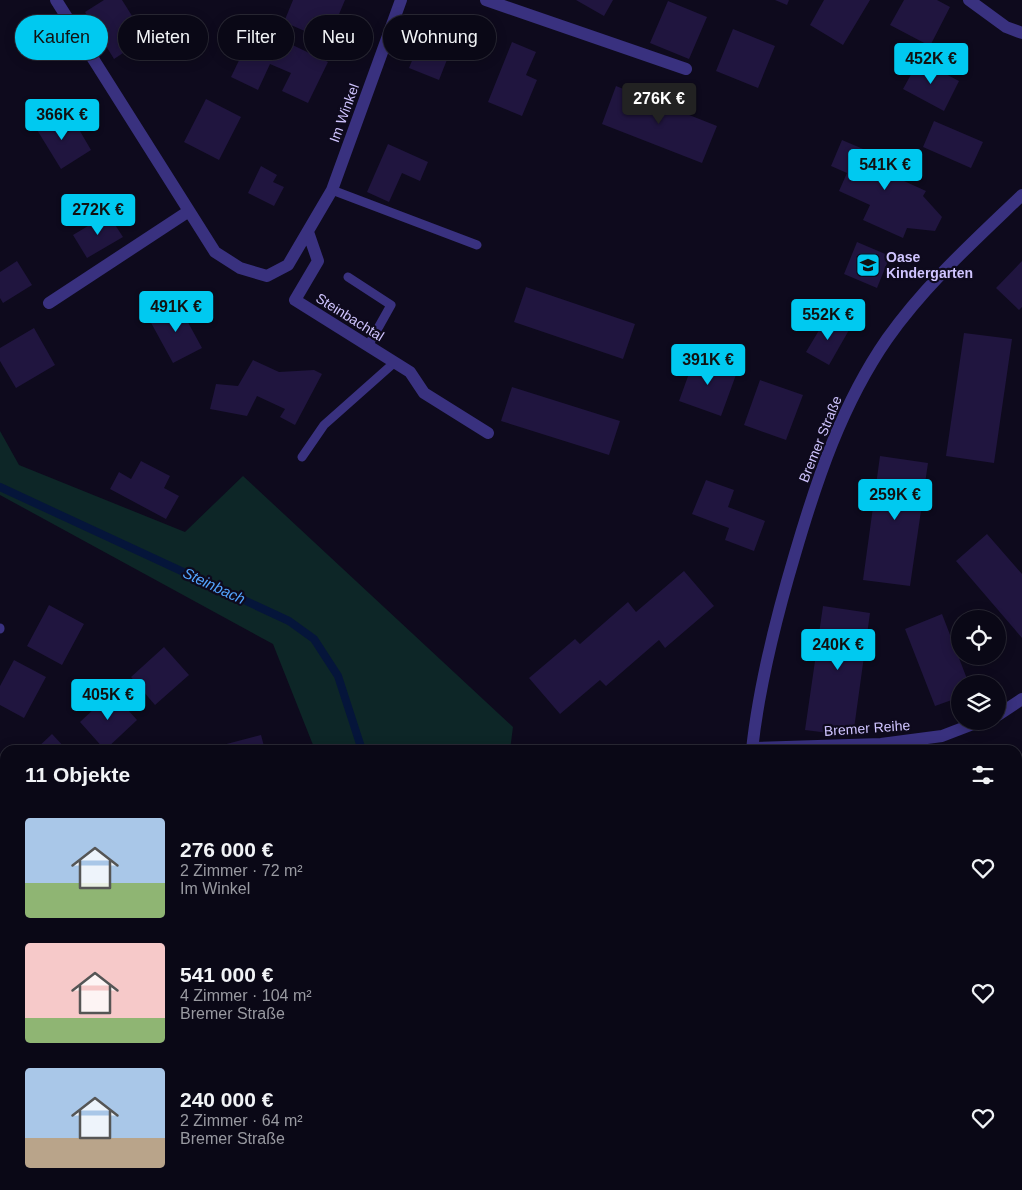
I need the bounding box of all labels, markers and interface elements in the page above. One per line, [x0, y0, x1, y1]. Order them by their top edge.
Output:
chip: Kaufen [15, 15, 108, 60]
chip: Mieten [118, 15, 208, 60]
chip: Filter [218, 15, 294, 60]
chip: Neu [304, 15, 373, 60]
chip: Wohnung [383, 15, 496, 60]
pin: 452K € [890, 42, 972, 85]
text: 452K € [905, 50, 957, 67]
street label: Im Winkel [326, 81, 362, 145]
pin: 276K € [618, 82, 700, 125]
text: 276K € [633, 90, 685, 107]
pin: 366K € [21, 98, 103, 141]
text: 366K € [36, 106, 88, 123]
pin: 541K € [844, 148, 926, 191]
text: 541K € [859, 156, 911, 173]
pin: 272K € [57, 194, 139, 236]
text: 272K € [72, 201, 124, 218]
place label: Oase Kindergarten [886, 249, 973, 281]
school or university icon: Oase Kindergarten [855, 252, 881, 278]
pin: 491K € [135, 290, 217, 333]
street label: Steinbachtal [313, 290, 387, 344]
text: 491K € [150, 298, 202, 315]
pin: 552K € [787, 298, 869, 341]
text: 552K € [802, 306, 854, 323]
pin: 391K € [667, 344, 749, 386]
text: 391K € [682, 351, 734, 368]
street label: Bremer Straße [795, 393, 845, 485]
pin: 259K € [854, 478, 936, 521]
text: 259K € [869, 486, 921, 503]
water label: Steinbach [180, 564, 248, 607]
map controls [951, 610, 1006, 730]
button: locate [951, 610, 1006, 665]
pin: 240K € [797, 628, 879, 671]
text: 240K € [812, 636, 864, 653]
button: layers [951, 675, 1006, 730]
pin: 405K € [67, 678, 149, 721]
text: 405K € [82, 686, 134, 703]
street label: Bremer Reihe [823, 717, 911, 739]
icon: filters [969, 761, 997, 789]
text: 11 Objekte [25, 763, 130, 786]
icon: home [65, 838, 125, 898]
text: 276 000 € [180, 838, 273, 861]
icon: heart [969, 854, 997, 882]
text: 2 Zimmer · 72 m² [180, 862, 303, 879]
text: Im Winkel [180, 880, 250, 897]
icon: home [65, 963, 125, 1023]
text: 541 000 € [180, 963, 273, 986]
icon: heart [969, 979, 997, 1007]
text: 4 Zimmer · 104 m² [180, 987, 312, 1004]
text: Bremer Straße [180, 1005, 285, 1022]
icon: home [65, 1088, 125, 1148]
text: 240 000 € [180, 1088, 273, 1111]
icon: heart [969, 1104, 997, 1132]
text: 2 Zimmer · 64 m² [180, 1112, 303, 1129]
text: Bremer Straße [180, 1130, 285, 1147]

